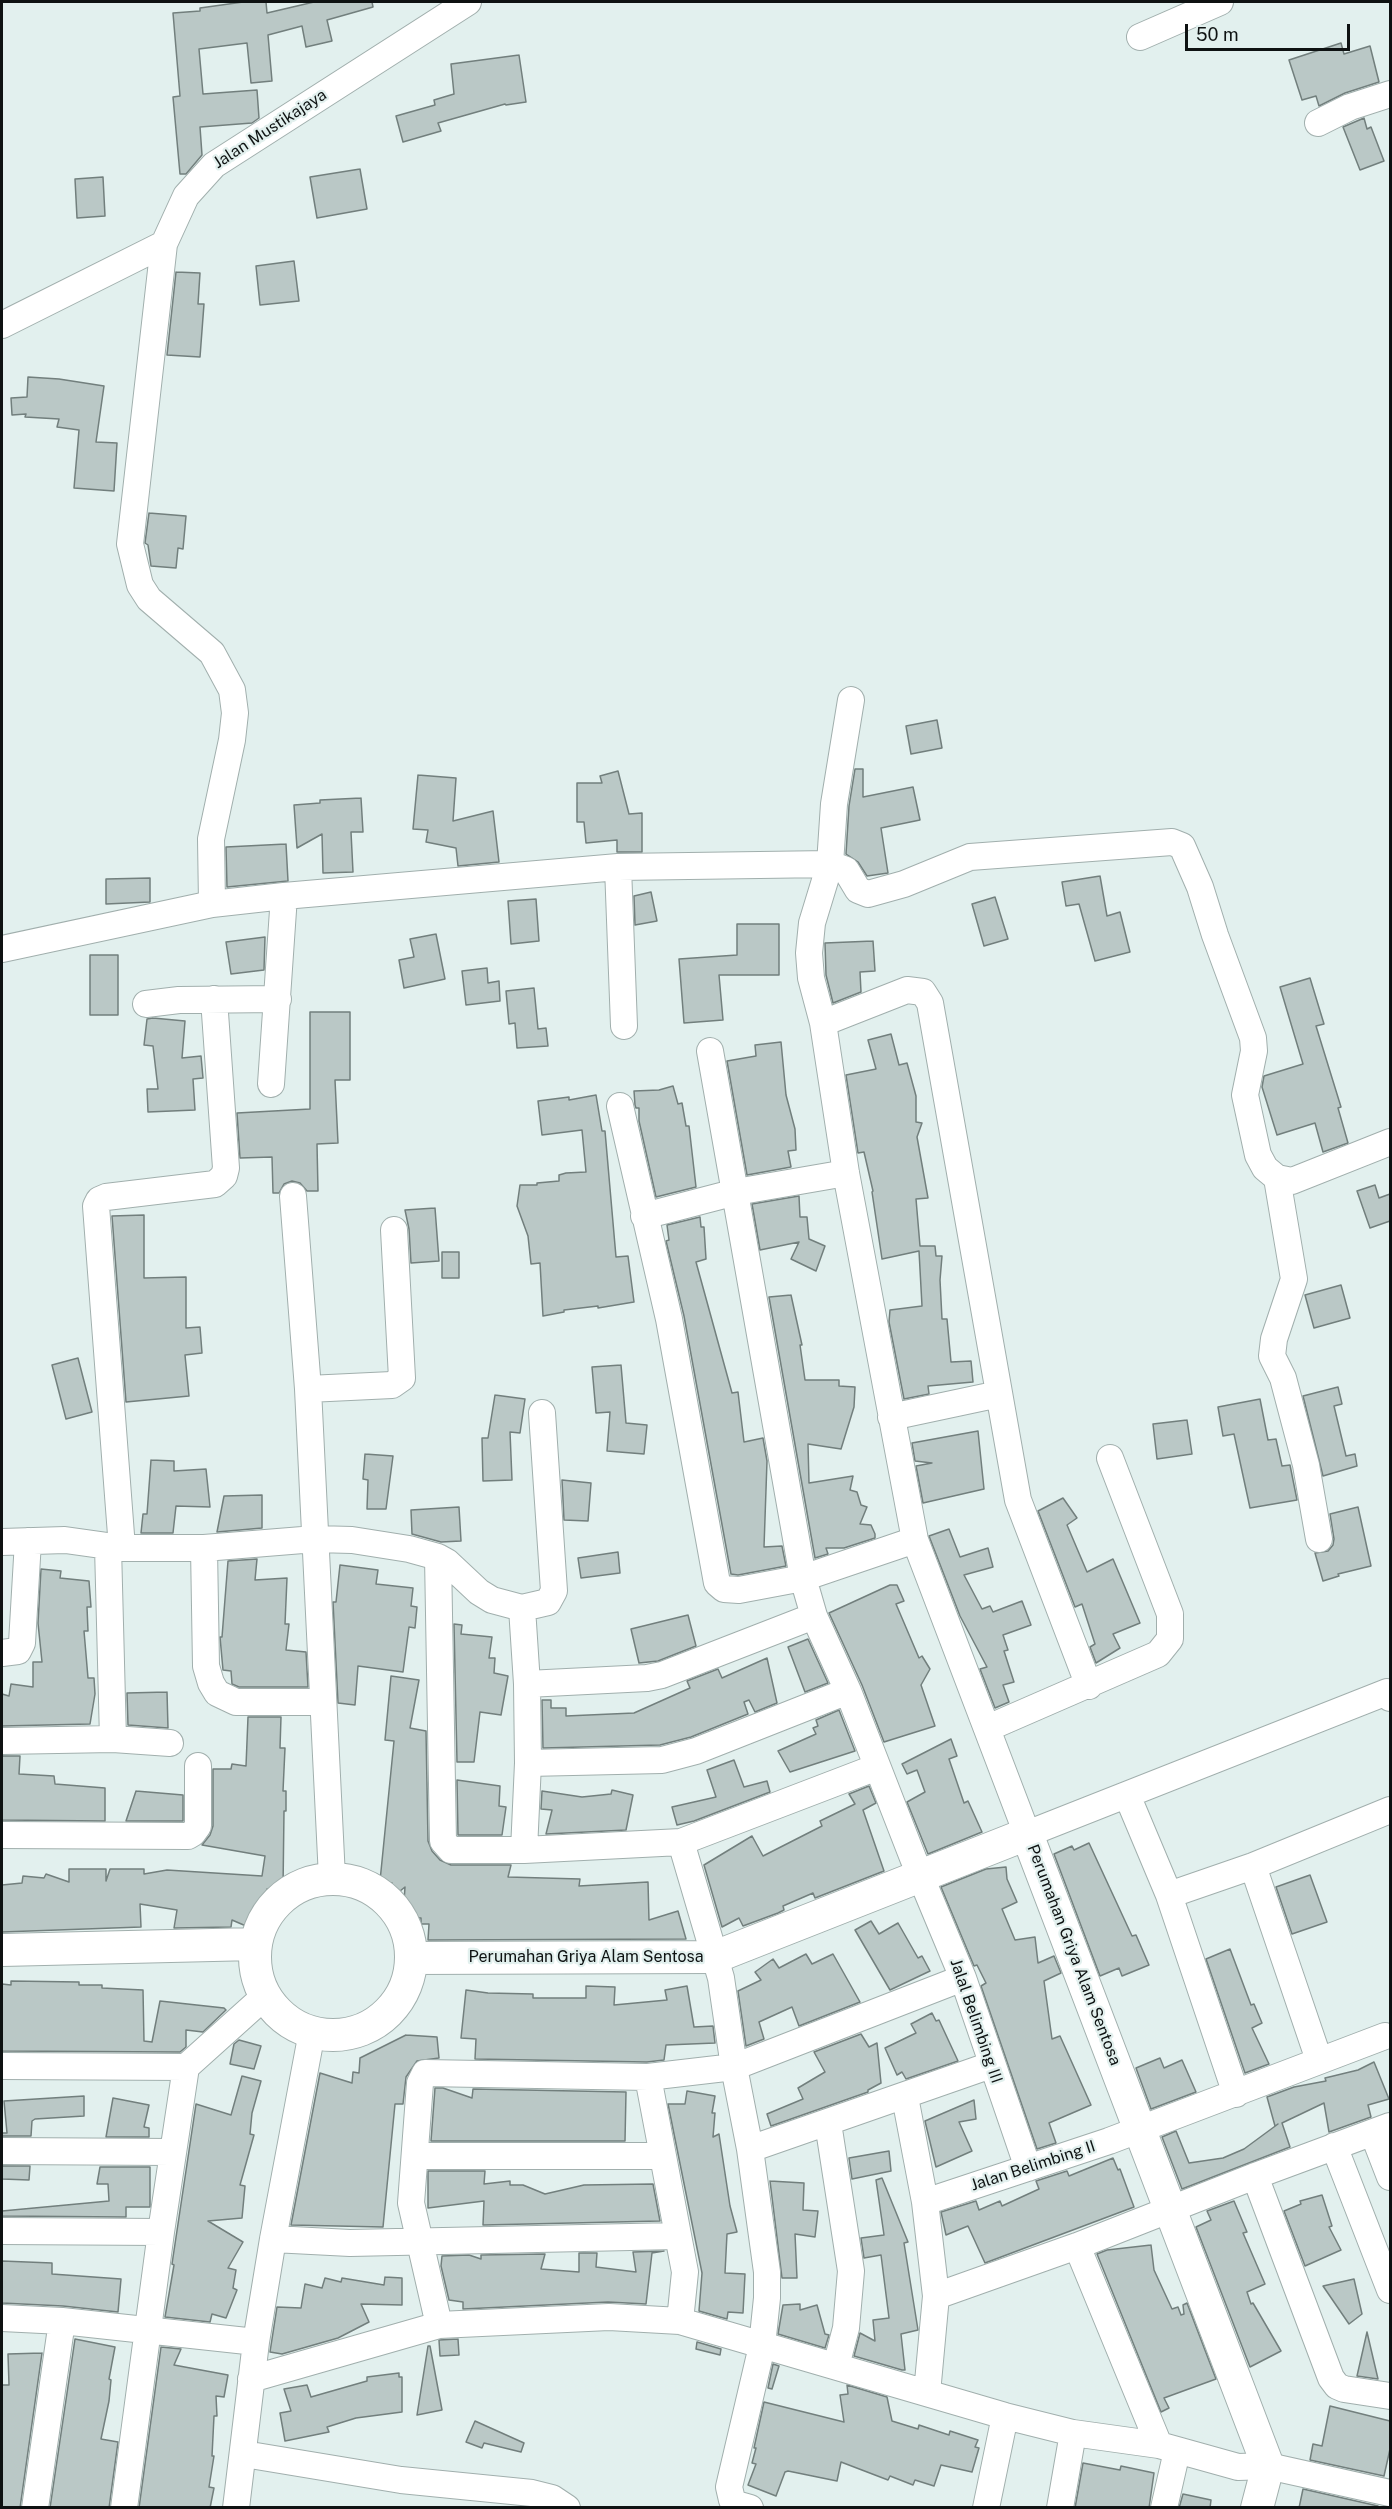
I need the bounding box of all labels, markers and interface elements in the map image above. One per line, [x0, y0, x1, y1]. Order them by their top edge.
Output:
scale bar [1188, 12, 1353, 50]
text: 50 m [1196, 24, 1239, 45]
street label: Jalan Mustikajaya [210, 85, 330, 173]
street label: Perumahan Griya Alam Sentosa [1023, 1842, 1125, 2068]
street label: Perumahan Griya Alam Sentosa [469, 1947, 703, 1967]
street label: Jalal Belimbing III [946, 1956, 1006, 2086]
street label: Jalan Belimbing II [968, 2137, 1098, 2195]

